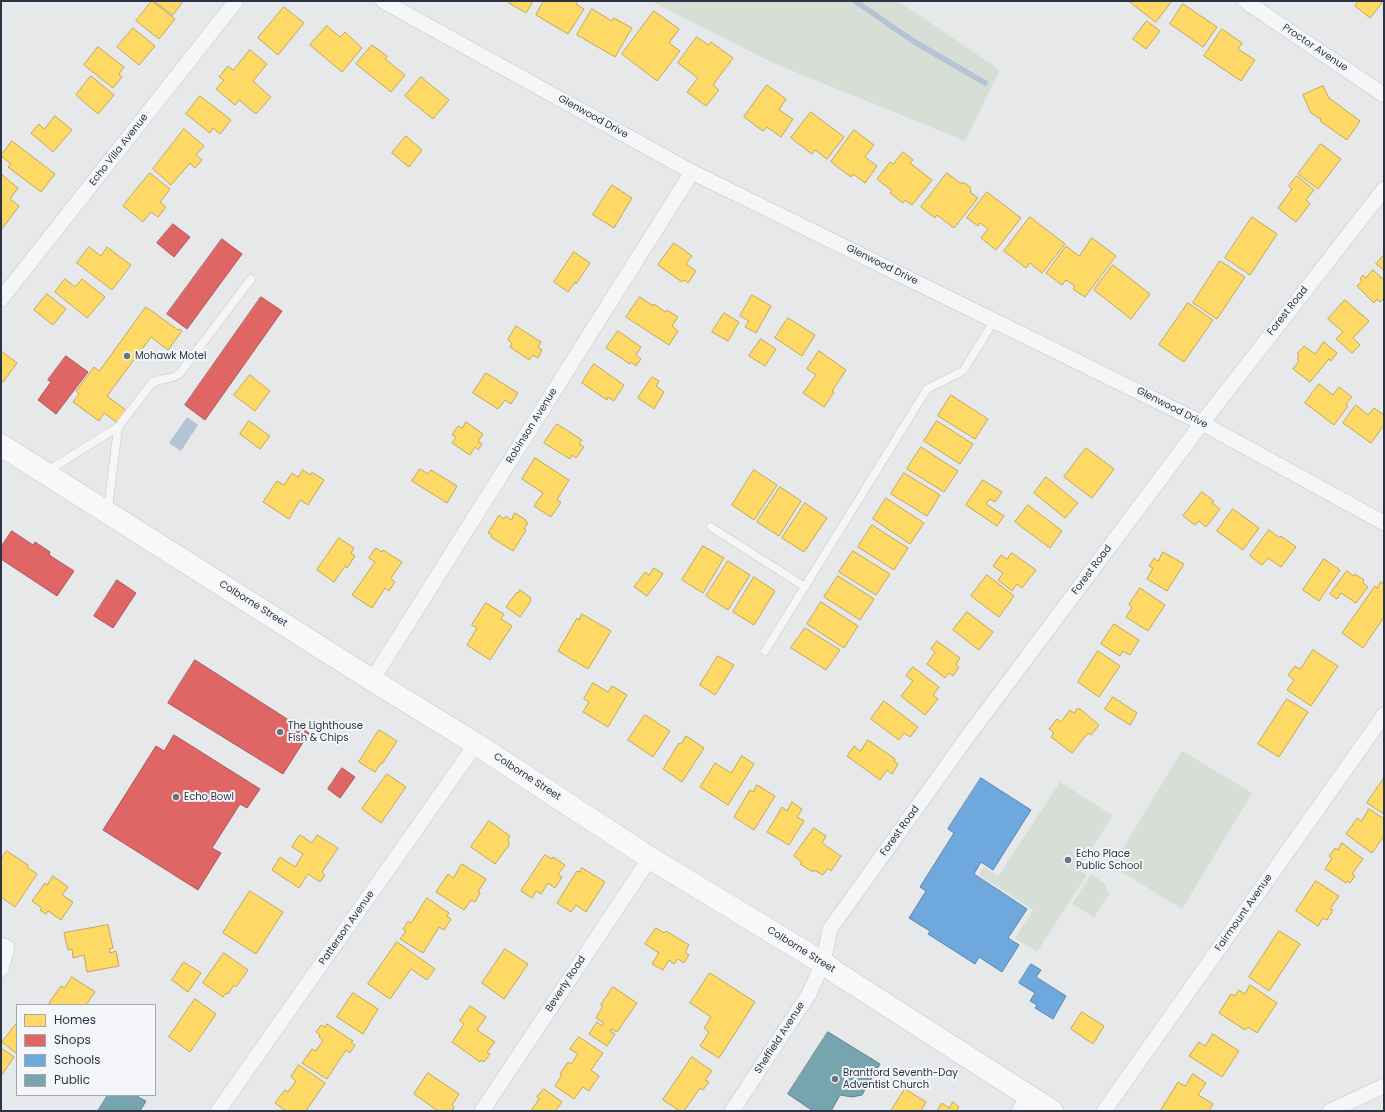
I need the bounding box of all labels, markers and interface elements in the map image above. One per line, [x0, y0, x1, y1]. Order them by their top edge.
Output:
street label: Proctor Avenue [1280, 22, 1350, 74]
street label: Glenwood Drive [556, 93, 630, 141]
street label: Echo Villa Avenue [87, 112, 151, 188]
street label: Glenwood Drive [844, 242, 920, 288]
street label: Forest Road [1265, 284, 1311, 338]
place label: Mohawk Motel [135, 350, 206, 362]
marker: Mohawk Motel [122, 351, 132, 361]
street label: Glenwood Drive [1134, 385, 1210, 431]
street label: Robinson Avenue [504, 386, 560, 466]
street label: Forest Road [1069, 543, 1115, 597]
street label: Colborne Street [217, 578, 289, 630]
place label: The Lighthouse Fish & Chips [288, 720, 363, 744]
marker: The Lighthouse Fish & Chips [275, 727, 285, 737]
street label: Colborne Street [491, 751, 563, 803]
place label: Echo Bowl [184, 791, 234, 803]
marker: Echo Bowl [171, 792, 181, 802]
street label: Forest Road [878, 804, 922, 858]
place label: Echo Place Public School [1076, 848, 1142, 872]
marker: Echo Place Public School [1063, 855, 1073, 865]
street label: Fairmount Avenue [1213, 872, 1275, 954]
street label: Patterson Avenue [317, 889, 377, 967]
street label: Colborne Street [765, 924, 837, 976]
street label: Beverly Road [543, 954, 589, 1014]
street label: Sheffield Avenue [752, 1000, 808, 1076]
legend [16, 1004, 156, 1096]
text: Homes [54, 1011, 96, 1028]
text: Shops [54, 1031, 91, 1048]
text: Schools [54, 1051, 101, 1068]
place label: Brantford Seventh-Day Adventist Church [843, 1067, 958, 1090]
text: Public [54, 1071, 90, 1088]
marker: Brantford Seventh-Day Adventist Church [830, 1074, 840, 1084]

